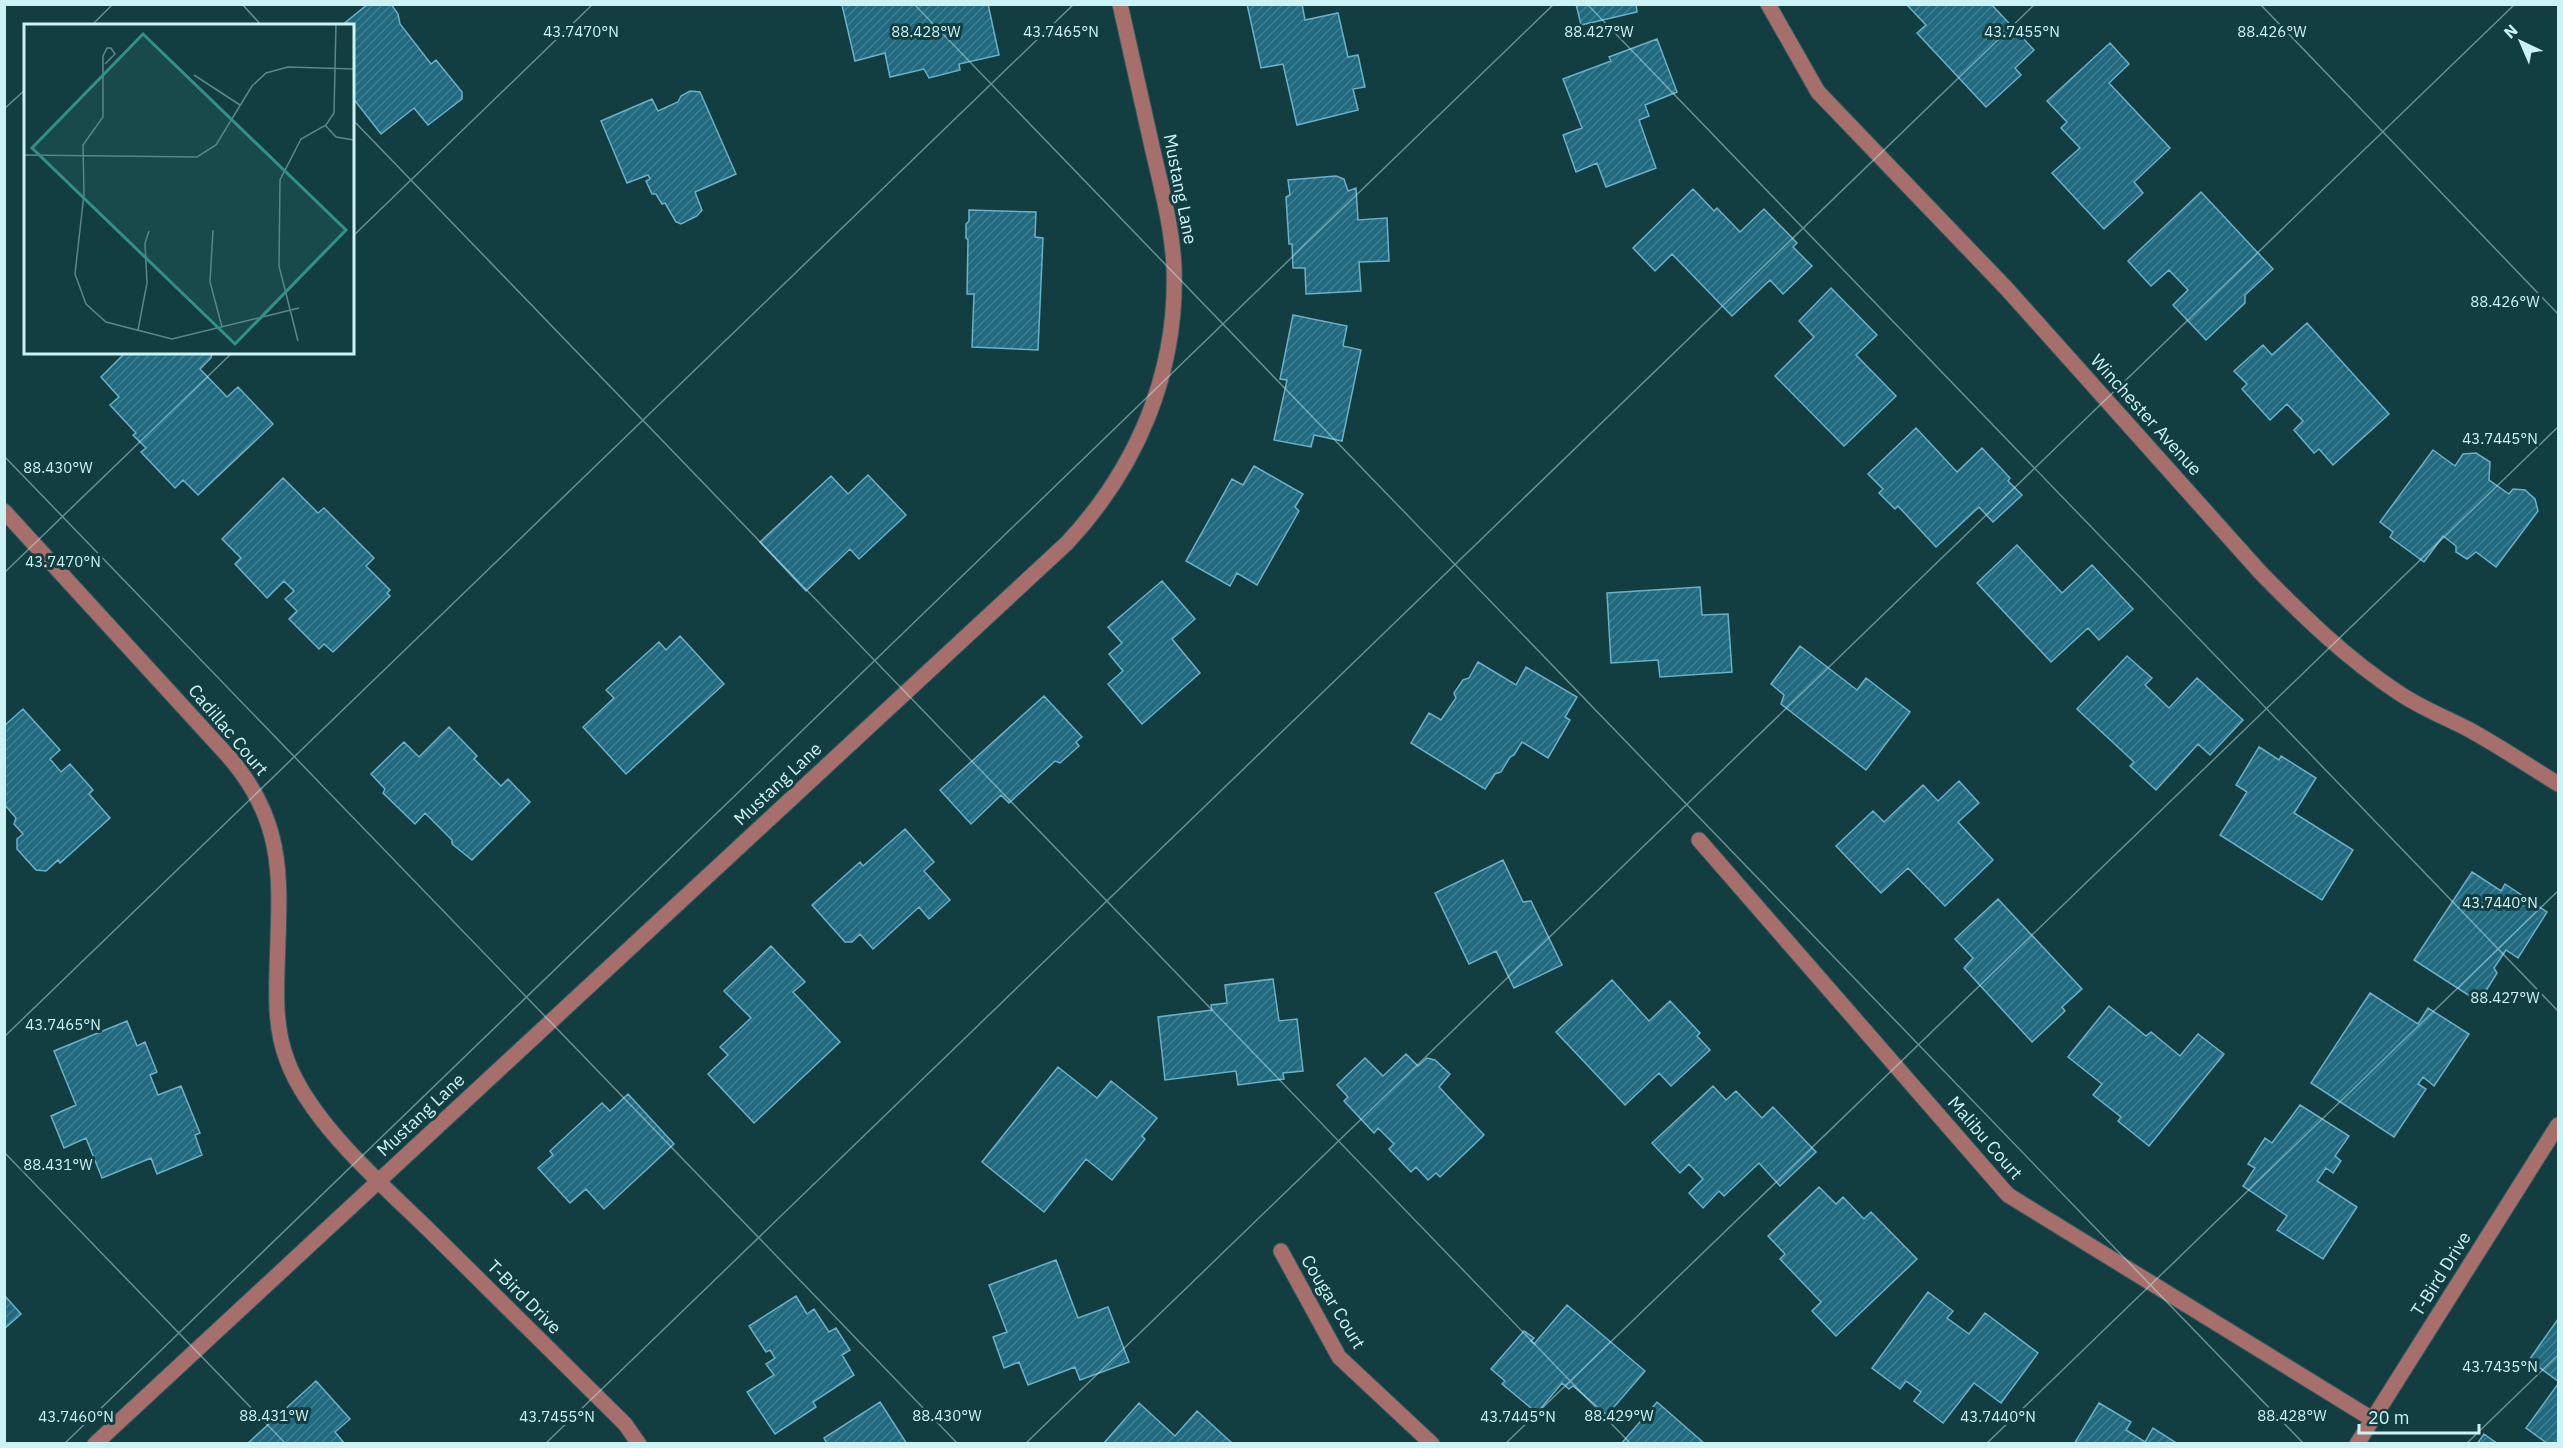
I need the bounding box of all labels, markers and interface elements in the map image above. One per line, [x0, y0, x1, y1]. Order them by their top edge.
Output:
north arrow [2491, 12, 2551, 72]
text: N [2499, 20, 2522, 42]
text: 43.7470°N [543, 22, 619, 41]
text: 88.428°W [891, 22, 961, 41]
text: 43.7465°N [1023, 22, 1099, 41]
text: 88.427°W [1564, 22, 1634, 41]
text: 43.7455°N [1984, 22, 2060, 41]
text: 88.426°W [2237, 22, 2307, 41]
inset map [24, 24, 354, 354]
street label: Mustang Lane [1159, 132, 1202, 246]
text: 88.426°W [2470, 292, 2540, 311]
street label: Winchester Avenue [2086, 349, 2207, 480]
text: 43.7445°N [2462, 429, 2538, 448]
text: 88.430°W [23, 458, 93, 477]
text: 43.7470°N [25, 552, 101, 571]
street label: Cadillac Court [183, 679, 273, 780]
street label: Mustang Lane [729, 737, 827, 830]
text: 43.7440°N [2462, 893, 2538, 912]
text: 88.427°W [2470, 988, 2540, 1007]
text: 43.7465°N [25, 1015, 101, 1034]
street label: Mustang Lane [372, 1068, 470, 1161]
street label: Malibu Court [1943, 1091, 2028, 1184]
text: 88.431°W [23, 1155, 93, 1174]
street label: T-Bird Drive [2405, 1227, 2476, 1320]
street label: Cougar Court [1296, 1250, 1371, 1353]
street label: T-Bird Drive [482, 1255, 566, 1339]
text: 43.7435°N [2462, 1357, 2538, 1376]
scale bar [2359, 1397, 2479, 1435]
text: 88.431°W [239, 1406, 309, 1425]
text: 88.430°W [912, 1406, 982, 1425]
text: 88.429°W [1584, 1406, 1654, 1425]
text: 88.428°W [2257, 1406, 2327, 1425]
text: 20 m [2368, 1406, 2410, 1429]
text: 43.7460°N [38, 1407, 114, 1426]
text: 43.7455°N [519, 1407, 595, 1426]
text: 43.7445°N [1480, 1407, 1556, 1426]
text: 43.7440°N [1960, 1407, 2036, 1426]

